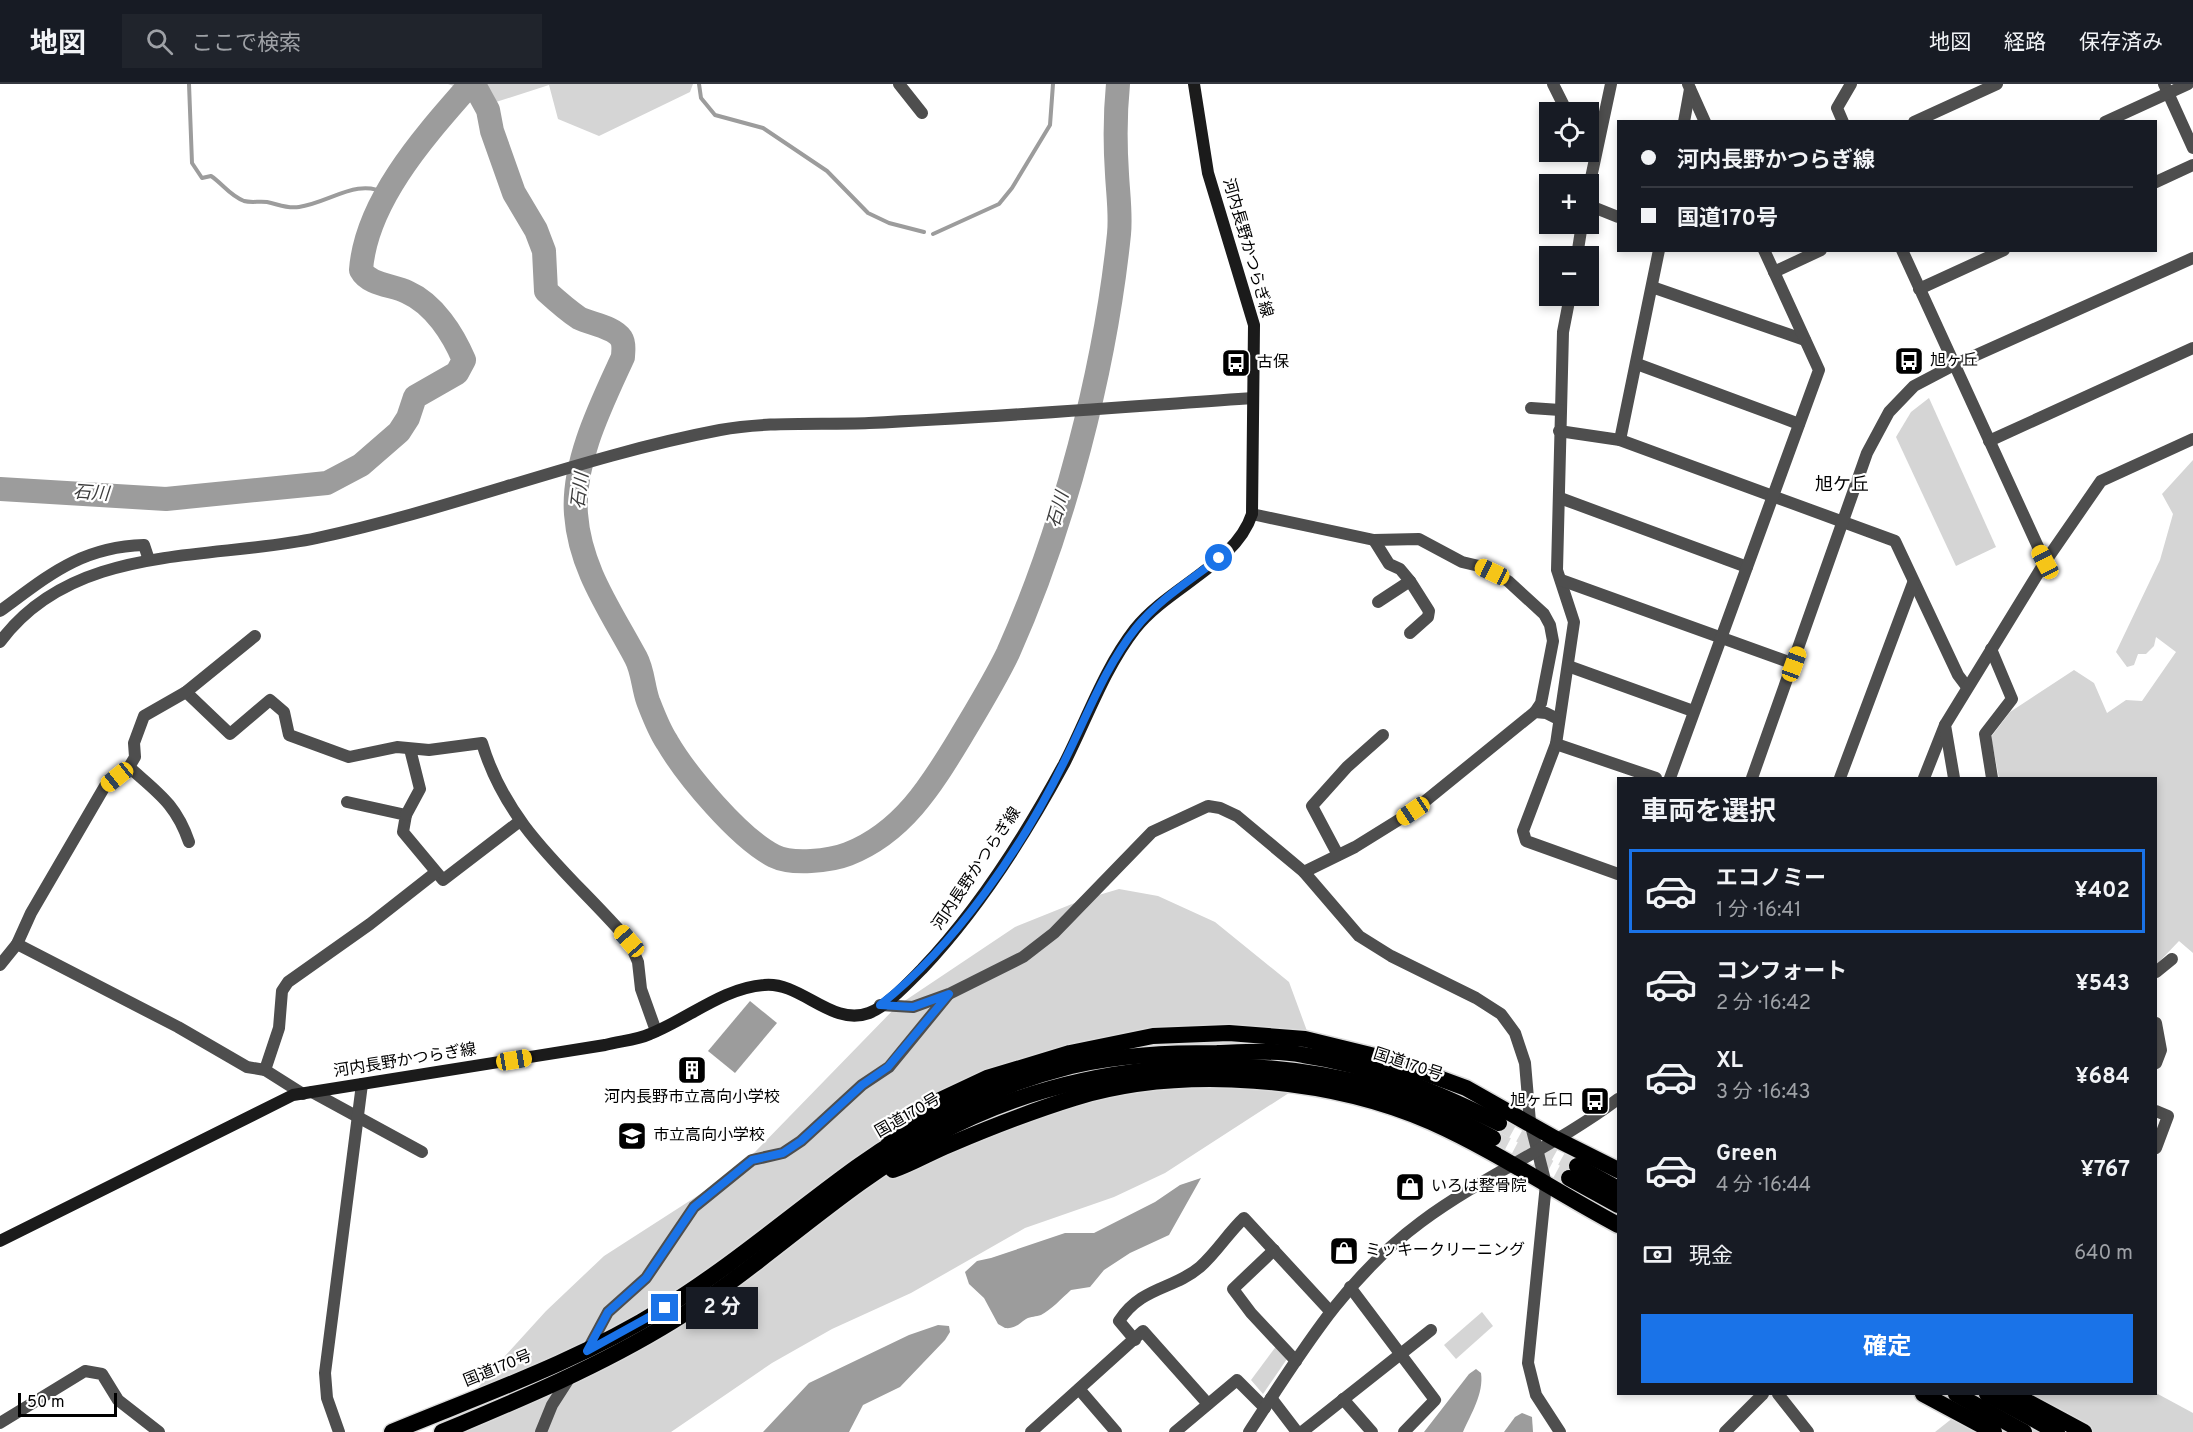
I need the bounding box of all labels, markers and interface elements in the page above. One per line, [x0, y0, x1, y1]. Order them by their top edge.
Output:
search box [122, 14, 542, 68]
icon: search [143, 25, 176, 58]
text: 地図 [30, 27, 86, 63]
text: 地図 [1929, 30, 1971, 57]
text: 経路 [2004, 30, 2046, 57]
text: 保存済み [2079, 30, 2163, 57]
text: ここで検索 [191, 31, 301, 58]
map controls [1539, 102, 1599, 306]
button: locate [1539, 102, 1599, 162]
text: 河内長野かつらぎ線 [1677, 148, 1875, 175]
button: + [1539, 174, 1599, 234]
street label: 河内長野かつらぎ線 [1218, 176, 1276, 320]
text: 国道170号 [1677, 206, 1778, 233]
button: − [1539, 246, 1599, 306]
bus stop icon: 旭ヶ丘 [1893, 345, 1925, 377]
bus stop icon: 古保 [1220, 347, 1252, 379]
place label: 旭ヶ丘 [1930, 351, 1978, 371]
place label: 古保 [1257, 353, 1289, 373]
water label: 石川 [567, 470, 595, 510]
district label: 旭ケ丘 [1815, 474, 1869, 497]
water label: 石川 [72, 481, 112, 507]
water label: 石川 [1043, 488, 1076, 530]
car [2029, 542, 2061, 582]
route start [1205, 544, 1232, 571]
car [1472, 556, 1512, 588]
car [1779, 644, 1809, 684]
car [97, 759, 137, 795]
car [1393, 793, 1433, 829]
text: 車両を選択 [1641, 796, 1776, 830]
street label: 河内長野かつらぎ線 [928, 804, 1026, 934]
icon: car [1644, 864, 1698, 918]
text: エコノミー [1716, 866, 1826, 893]
text: ¥402 [2075, 878, 2130, 905]
text: 1 分 · 16:41 [1716, 898, 1801, 924]
car [610, 922, 648, 960]
icon: car [1644, 957, 1698, 1011]
text: コンフォート [1716, 959, 1847, 986]
text: ¥543 [2075, 971, 2130, 998]
text: 2 分 · 16:42 [1716, 991, 1811, 1017]
street label: 河内長野かつらぎ線 [332, 1040, 478, 1082]
street label: 国道170号 [1371, 1044, 1445, 1086]
car [495, 1048, 533, 1072]
text: XL [1716, 1048, 1743, 1075]
icon: car [1644, 1050, 1698, 1104]
building icon: 河内長野市立高向小学校 [676, 1054, 708, 1086]
text: ¥684 [2075, 1064, 2130, 1091]
text: 3 分 · 16:43 [1716, 1080, 1811, 1106]
bus stop icon: 旭ヶ丘口 [1579, 1085, 1611, 1117]
place label: 河内長野市立高向小学校 [604, 1088, 780, 1108]
street label: 国道170号 [872, 1089, 944, 1143]
place label: 旭ヶ丘口 [1510, 1091, 1574, 1111]
school or university icon: 市立高向小学校 [616, 1120, 648, 1152]
place label: 市立高向小学校 [653, 1126, 765, 1146]
text: Green [1716, 1141, 1778, 1168]
icon: car [1644, 1143, 1698, 1197]
text: ¥767 [2081, 1157, 2130, 1184]
shop icon: いろは整骨院 [1394, 1171, 1426, 1203]
text: 4 分 · 16:44 [1716, 1173, 1811, 1199]
place label: いろは整骨院 [1431, 1177, 1527, 1197]
shop icon: ミッキークリーニング [1328, 1235, 1360, 1267]
icon: cash [1641, 1238, 1674, 1271]
place label: ミッキークリーニング [1365, 1241, 1525, 1261]
text: 640 m [2074, 1241, 2133, 1267]
text: 現金 [1689, 1244, 1733, 1271]
callout: 2 分 [686, 1287, 758, 1329]
route end [651, 1294, 678, 1321]
text: 2 分 [703, 1295, 741, 1321]
button: 確定 [1641, 1314, 2133, 1383]
street label: 国道170号 [461, 1346, 535, 1392]
scale bar [18, 1390, 117, 1418]
text: 50 m [27, 1393, 65, 1413]

